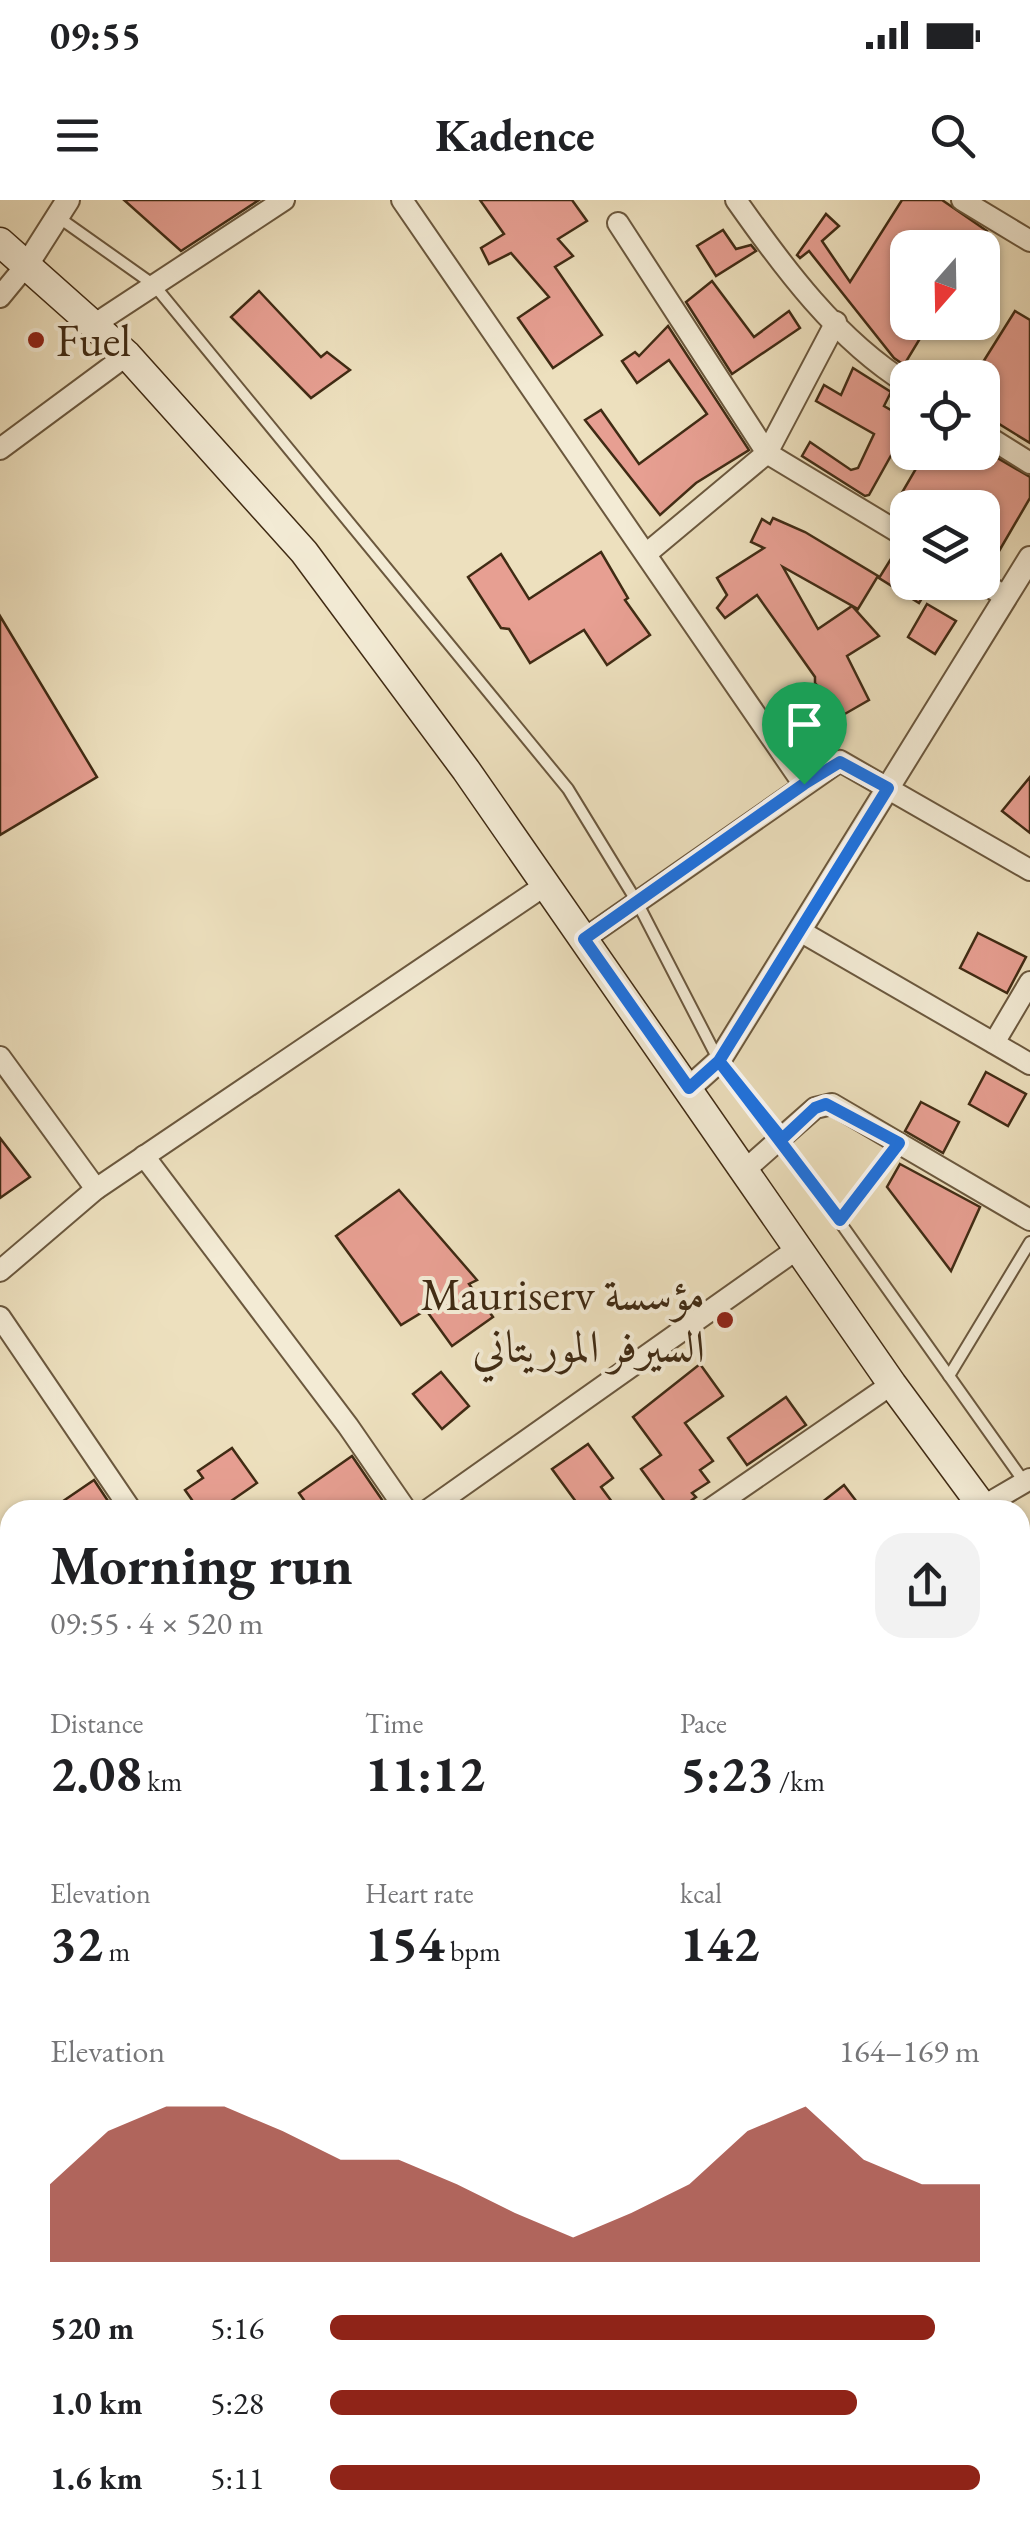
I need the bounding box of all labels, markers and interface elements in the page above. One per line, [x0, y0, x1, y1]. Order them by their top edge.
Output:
text: 09:55 [50, 11, 141, 60]
text: Kadence [435, 106, 595, 164]
icon: menu [50, 108, 105, 163]
icon: search [925, 108, 980, 163]
north arrow [890, 230, 1000, 340]
map controls [890, 230, 1000, 600]
place label: Fuel [56, 311, 131, 369]
marker: Fuel [25, 329, 47, 351]
button: locate [890, 360, 1000, 470]
button: layers [890, 490, 1000, 600]
pin [762, 682, 847, 785]
icon: arrive [777, 697, 832, 752]
place label: Mauriserv مؤسسة السيرفر الموريتاني [421, 1265, 705, 1383]
marker: Mauriserv مؤسسة السيرفر الموريتاني [714, 1309, 736, 1331]
text: Morning run [50, 1529, 353, 1600]
button: share [875, 1533, 980, 1638]
text: 09:55 · 4 × 520 m [50, 1602, 263, 1644]
text: Distance [50, 1705, 144, 1741]
text: Time [365, 1705, 423, 1741]
text: Pace [680, 1705, 727, 1741]
text: 2.08 [50, 1741, 142, 1806]
text: 11:12 [365, 1741, 485, 1806]
text: 5:23 [680, 1741, 773, 1806]
text: km [142, 1763, 182, 1799]
text: /km [773, 1763, 825, 1799]
text: Elevation [50, 1875, 151, 1911]
text: Heart rate [365, 1875, 474, 1911]
text: kcal [680, 1875, 722, 1911]
text: 32 [50, 1911, 103, 1976]
text: 154 [365, 1911, 444, 1976]
text: 142 [680, 1911, 759, 1976]
text: m [103, 1933, 130, 1969]
text: bpm [444, 1933, 501, 1969]
text: Elevation [50, 2030, 165, 2072]
text: 164–169 m [839, 2030, 980, 2072]
text: 520 m [50, 2307, 134, 2349]
text: 5:16 [210, 2307, 264, 2349]
text: 1.0 km [50, 2382, 143, 2424]
text: 5:28 [210, 2382, 264, 2424]
text: 1.6 km [50, 2457, 143, 2499]
text: 5:11 [210, 2457, 264, 2499]

